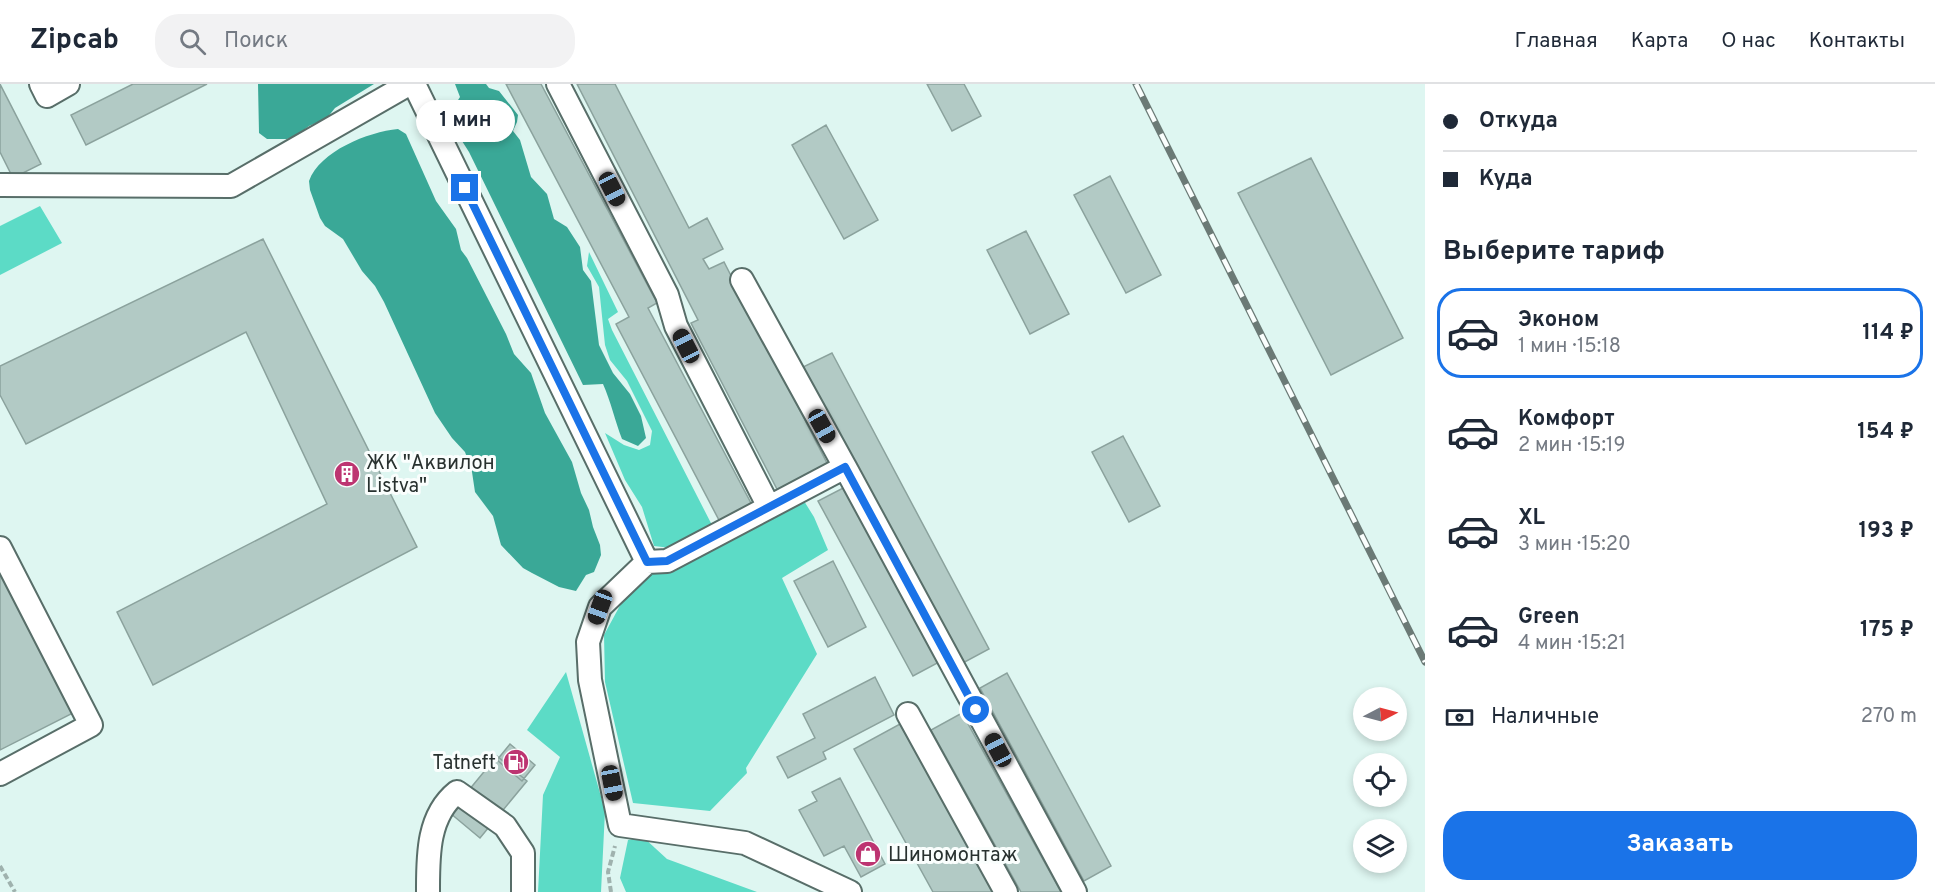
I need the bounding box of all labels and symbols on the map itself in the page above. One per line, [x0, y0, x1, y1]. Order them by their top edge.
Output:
callout: 1 мин [416, 101, 514, 143]
car [596, 169, 628, 209]
route end [451, 174, 478, 201]
car [670, 326, 702, 366]
car [805, 406, 839, 446]
place label: ЖК "Аквилон Listva" [366, 451, 495, 500]
building icon: ЖК "Аквилон Listva" [332, 459, 362, 489]
car [585, 587, 615, 627]
north arrow [1353, 687, 1407, 741]
route start [962, 696, 989, 723]
car [982, 730, 1014, 770]
fuel station icon: Tatneft [501, 747, 531, 777]
place label: Tatneft [432, 751, 496, 777]
car [600, 764, 624, 802]
shop icon: Шиномонтаж [853, 839, 883, 869]
place label: Шиномонтаж [888, 843, 1018, 869]

